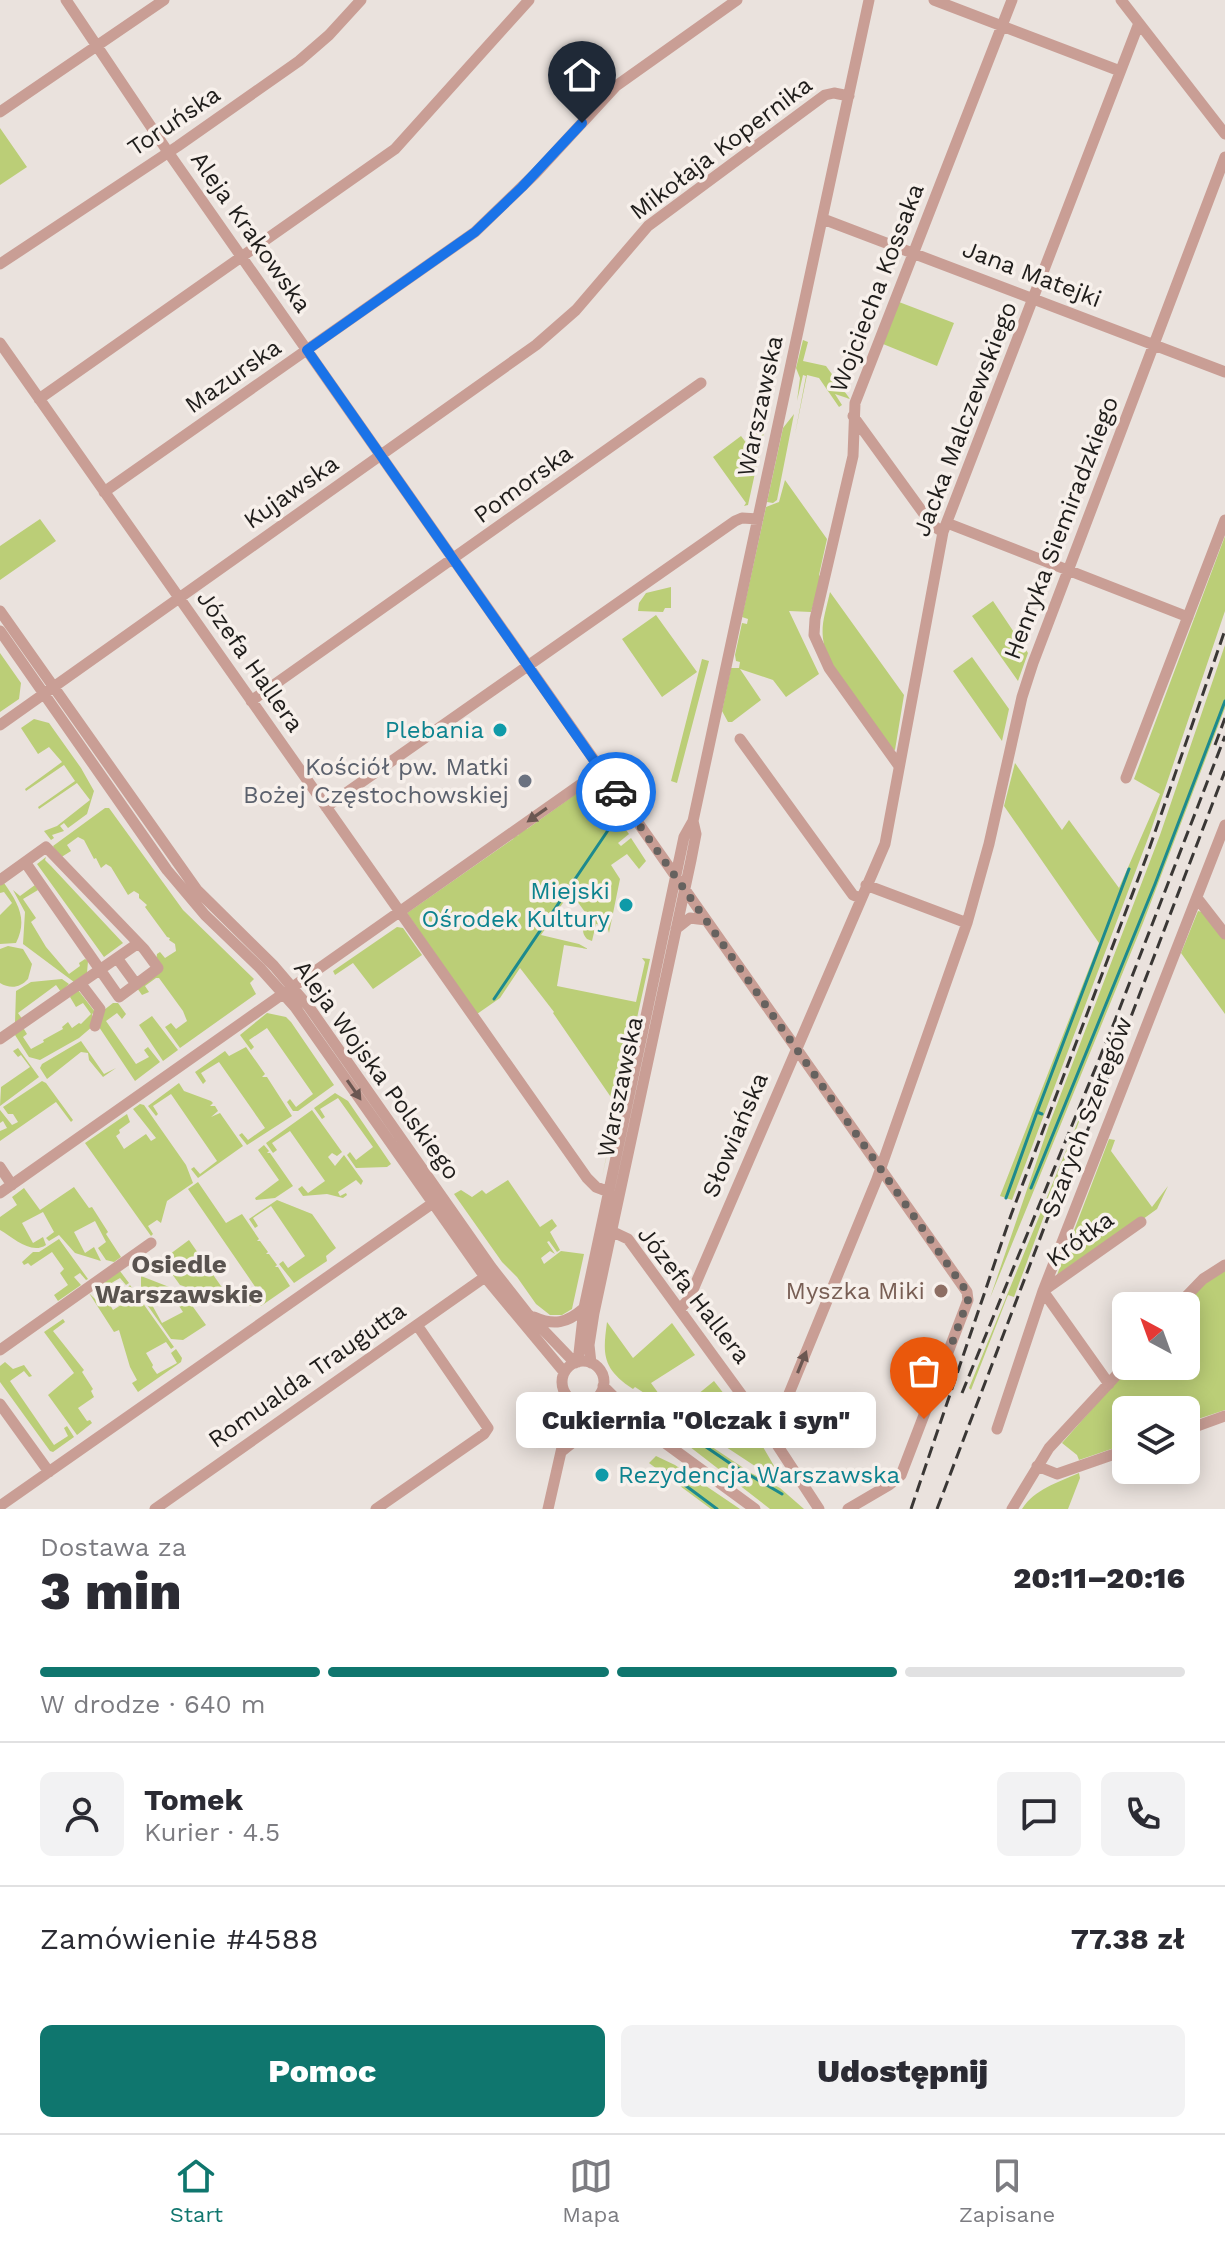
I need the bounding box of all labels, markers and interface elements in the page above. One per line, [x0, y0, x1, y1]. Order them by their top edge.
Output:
pin [548, 41, 616, 123]
icon: home [560, 53, 604, 97]
street label: Mikołaja Kopernika [624, 70, 818, 226]
street label: Toruńska [123, 80, 225, 162]
street label: Aleja Krakowska [185, 146, 317, 318]
street label: Wojciecha Kossaka [824, 180, 930, 396]
street label: Jana Matejki [959, 235, 1105, 313]
street label: Jacka Malczewskiego [907, 298, 1023, 540]
street label: Mazurska [180, 333, 286, 419]
street label: Warszawska [731, 333, 789, 479]
street label: Henryka Siemiradzkiego [998, 392, 1124, 664]
street label: Pomorska [468, 439, 578, 529]
street label: Kujawska [238, 449, 344, 535]
street label: Józefa Hallera [191, 585, 309, 737]
place label: Plebania [385, 716, 484, 744]
marker: Plebania [491, 721, 509, 739]
courier [576, 752, 656, 832]
place label: Kościół pw. Matki Bożej Częstochowskiej [243, 753, 509, 809]
icon: car [594, 770, 638, 814]
marker: Kościół pw. Matki Bożej Częstochowskiej [516, 772, 534, 790]
one-way arrow [527, 807, 548, 822]
place label: Miejski Ośrodek Kultury [422, 877, 611, 933]
marker: Miejski Ośrodek Kultury [617, 896, 635, 914]
street label: Aleja Wojska Polskiego [288, 955, 466, 1185]
street label: Szarych Szeregów [1036, 1013, 1138, 1221]
street label: Warszawska [591, 1014, 649, 1160]
street label: Słowiańska [696, 1068, 774, 1202]
one-way arrow [346, 1080, 361, 1101]
street label: Krótka [1041, 1205, 1119, 1273]
street label: Józefa Hallera [632, 1221, 756, 1369]
district label: Osiedle Warszawskie [95, 1249, 263, 1309]
place label: Myszka Miki [786, 1277, 925, 1305]
marker: Myszka Miki [932, 1282, 950, 1300]
north arrow [1112, 1292, 1200, 1380]
map controls [1112, 1292, 1200, 1484]
street label: Romualda Traugutta [203, 1296, 411, 1454]
pin [890, 1337, 958, 1419]
icon: bag [902, 1349, 946, 1393]
one-way arrow [796, 1350, 809, 1374]
callout: Cukiernia "Olczak i syn" [516, 1391, 876, 1447]
button: layers [1112, 1396, 1200, 1484]
text: Cukiernia "Olczak i syn" [542, 1405, 850, 1435]
place label: Rezydencja Warszawska [618, 1461, 900, 1489]
marker: Rezydencja Warszawska [593, 1466, 611, 1484]
text: Dostawa za [40, 1532, 186, 1562]
text: 20:11–20:16 [1013, 1560, 1185, 1595]
text: 3 min [40, 1561, 182, 1622]
text: W drodze · 640 m [40, 1689, 265, 1719]
button: person [40, 1772, 124, 1856]
button: chat [997, 1772, 1081, 1856]
button: phone [1101, 1772, 1185, 1856]
text: Tomek [144, 1782, 243, 1817]
text: Kurier · 4.5 [144, 1817, 280, 1847]
text: Zamówienie #4588 [40, 1921, 318, 1956]
text: 77.38 zł [1071, 1921, 1185, 1956]
button: Pomoc [40, 2025, 605, 2117]
button: Udostępnij [621, 2025, 1185, 2117]
tab: Start [170, 2154, 223, 2227]
tab: Mapa [562, 2154, 620, 2227]
tab: Zapisane [959, 2154, 1055, 2227]

